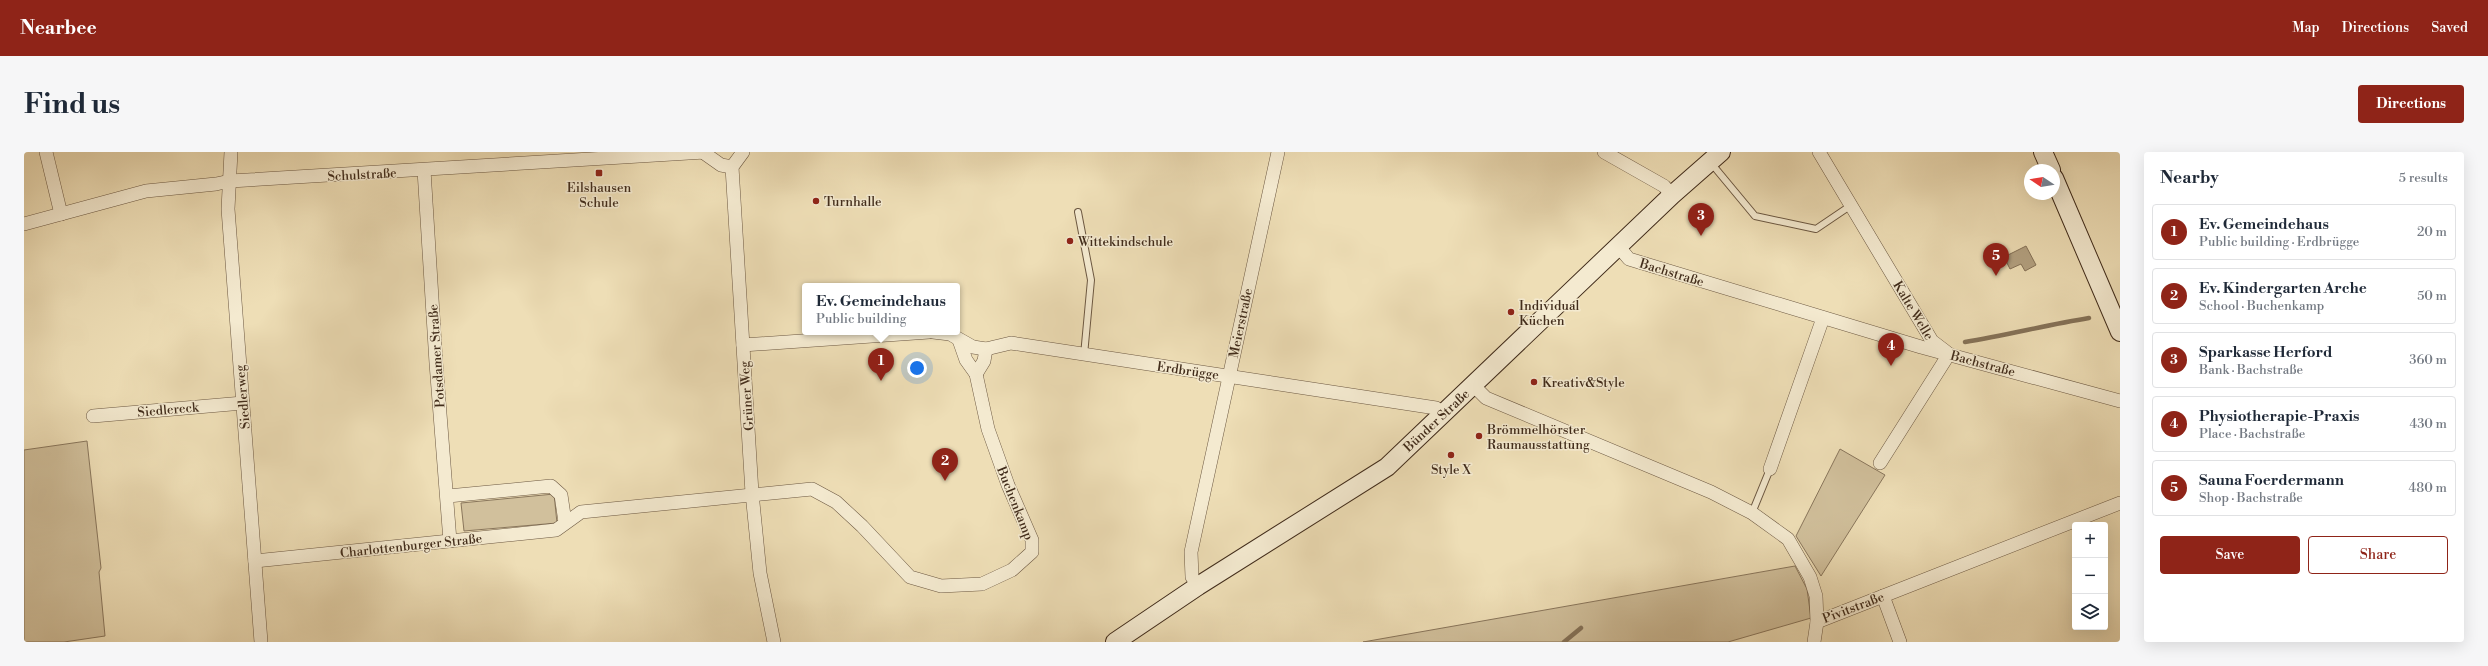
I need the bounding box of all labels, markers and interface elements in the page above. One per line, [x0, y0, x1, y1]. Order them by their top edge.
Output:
text: Nearbee [20, 16, 97, 40]
text: Map [2292, 19, 2320, 37]
text: Directions [2342, 19, 2409, 37]
text: Saved [2431, 19, 2468, 37]
button: Directions [2358, 85, 2464, 123]
text: Find us [24, 87, 120, 122]
north arrow [2024, 164, 2060, 200]
street label: Schulstraße [327, 165, 398, 185]
text: Nearby [2160, 167, 2219, 189]
marker: Eilshausen Schule [594, 168, 604, 178]
text: 5 results [2399, 170, 2448, 186]
place label: Eilshausen Schule [567, 180, 632, 211]
place label: Turnhalle [824, 194, 882, 210]
marker: Turnhalle [811, 196, 821, 206]
pin: 3 [1688, 203, 1714, 236]
text: Ev. Gemeindehaus [2199, 215, 2329, 234]
text: 1 [2171, 224, 2177, 240]
text: 20 m [2417, 224, 2447, 240]
place label: Wittekindschule [1077, 234, 1173, 250]
text: Public building · Erdbrügge [2199, 234, 2359, 250]
marker: Wittekindschule [1065, 236, 1075, 246]
pin: 5 [1983, 243, 2009, 276]
street label: Bachstraße [1637, 255, 1706, 290]
street label: Kalte Welle [1889, 278, 1937, 343]
text: Ev. Kindergarten Arche [2199, 279, 2367, 298]
popup [802, 283, 960, 335]
street label: Meierstraße [1226, 286, 1256, 360]
text: 2 [2170, 288, 2178, 304]
text: 50 m [2417, 288, 2447, 304]
text: Ev. Gemeindehaus [816, 292, 946, 311]
place label: Individual Küchen [1519, 298, 1579, 329]
text: School · Buchenkamp [2199, 298, 2324, 314]
street label: Potsdamer Straße [425, 303, 449, 408]
marker: Individual Küchen [1506, 307, 1516, 317]
text: Public building [816, 311, 906, 327]
pin: 4 [1878, 333, 1904, 366]
text: Sparkasse Herford [2199, 343, 2333, 362]
street label: Bachstraße [1948, 347, 2017, 380]
pin: 1 [868, 348, 894, 381]
text: 3 [2170, 352, 2178, 368]
text: 360 m [2409, 352, 2447, 368]
your location [907, 358, 927, 378]
street label: Erdbrügge [1156, 359, 1220, 383]
street label: Grüner Weg [737, 360, 757, 431]
text: Bank · Bachstraße [2199, 362, 2303, 378]
street label: Siedlerweg [232, 364, 254, 430]
place label: Kreativ&Style [1542, 375, 1625, 391]
marker: Kreativ&Style [1529, 377, 1539, 387]
street label: Bünder Straße [1400, 386, 1473, 456]
street label: Siedlereck [137, 399, 201, 421]
text: Physiotherapie-Praxis [2199, 407, 2360, 426]
text: 4 [2170, 416, 2178, 432]
text: 430 m [2409, 416, 2447, 432]
place label: Brömmelhörster Raumausstattung [1486, 422, 1590, 453]
text: Place · Bachstraße [2199, 426, 2305, 442]
marker: Brömmelhörster Raumausstattung [1474, 431, 1484, 441]
pin: 2 [932, 448, 958, 481]
marker: Style X [1446, 450, 1456, 460]
place label: Style X [1431, 462, 1472, 478]
street label: Buchenkamp [993, 463, 1037, 542]
text: Sauna Foerdermann [2199, 471, 2344, 490]
text: 5 [2170, 480, 2178, 496]
text: 480 m [2409, 480, 2447, 496]
text: Shop · Bachstraße [2199, 490, 2303, 506]
map controls [2072, 522, 2108, 630]
button: + [2072, 522, 2108, 558]
street label: Charlottenburger Straße [339, 531, 483, 561]
button: Save [2160, 536, 2300, 574]
button: Share [2308, 536, 2448, 574]
button: − [2072, 558, 2108, 594]
street label: Pivitstraße [1820, 589, 1887, 627]
button: layers [2072, 594, 2108, 630]

